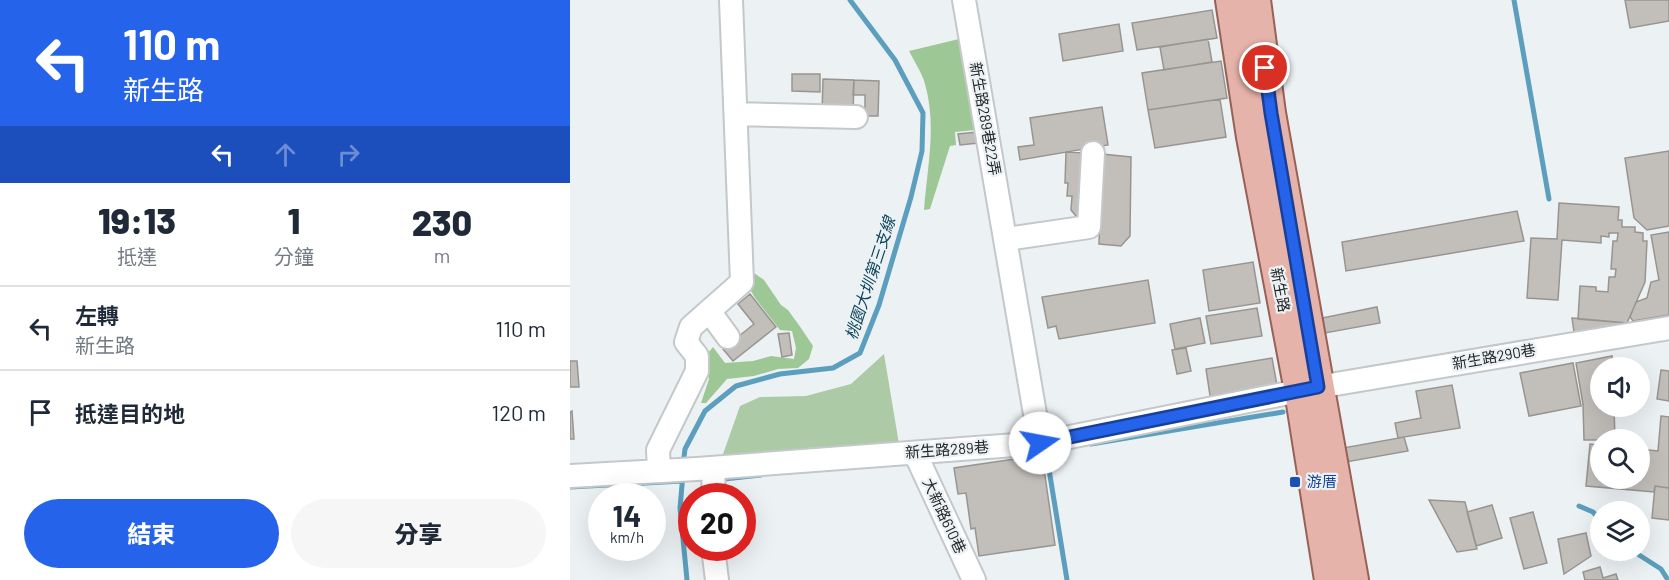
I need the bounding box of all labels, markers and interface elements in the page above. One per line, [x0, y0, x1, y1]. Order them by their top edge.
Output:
text: 110 m [123, 18, 220, 68]
icon: left [24, 24, 102, 102]
pin [1239, 42, 1290, 93]
icon: arrive [1248, 51, 1281, 84]
street label: 新生路289巷22弄 [967, 61, 1005, 177]
text: 新生路 [123, 73, 204, 105]
icon: left [206, 138, 239, 171]
icon: ahead [269, 138, 302, 171]
icon: right [332, 138, 365, 171]
text: 19:13 [98, 198, 176, 241]
text: 1 [288, 198, 300, 241]
text: 230 [412, 200, 472, 243]
water label: 桃園大圳第三支線 [841, 212, 899, 342]
text: m [434, 243, 450, 267]
text: 抵達 [117, 244, 157, 268]
text: 分鐘 [274, 244, 314, 268]
street label: 新生路 [1268, 266, 1294, 314]
text: 左轉 [75, 302, 119, 328]
icon: left [24, 312, 57, 345]
text: 110 m [496, 315, 546, 341]
text: 新生路 [75, 333, 135, 357]
street label: 新生路290巷 [1451, 340, 1537, 372]
map controls [1590, 357, 1650, 561]
button: sound [1590, 357, 1650, 417]
icon: arrive [24, 396, 57, 429]
text: 120 m [491, 399, 546, 425]
text: 抵達目的地 [75, 400, 185, 426]
position arrow [1008, 411, 1072, 475]
button: search [1590, 429, 1650, 489]
street label: 新生路289巷 [905, 437, 989, 461]
place label: 游厝 [1307, 472, 1337, 490]
street label: 大新路610巷 [920, 475, 970, 556]
marker: 游厝 [1288, 475, 1302, 489]
speed limit sign: 20 [678, 483, 756, 561]
text: 14 [613, 497, 641, 533]
button: 結束 [24, 499, 279, 568]
button: 分享 [291, 499, 546, 568]
button: layers [1590, 501, 1650, 561]
text: km/h [610, 528, 644, 546]

